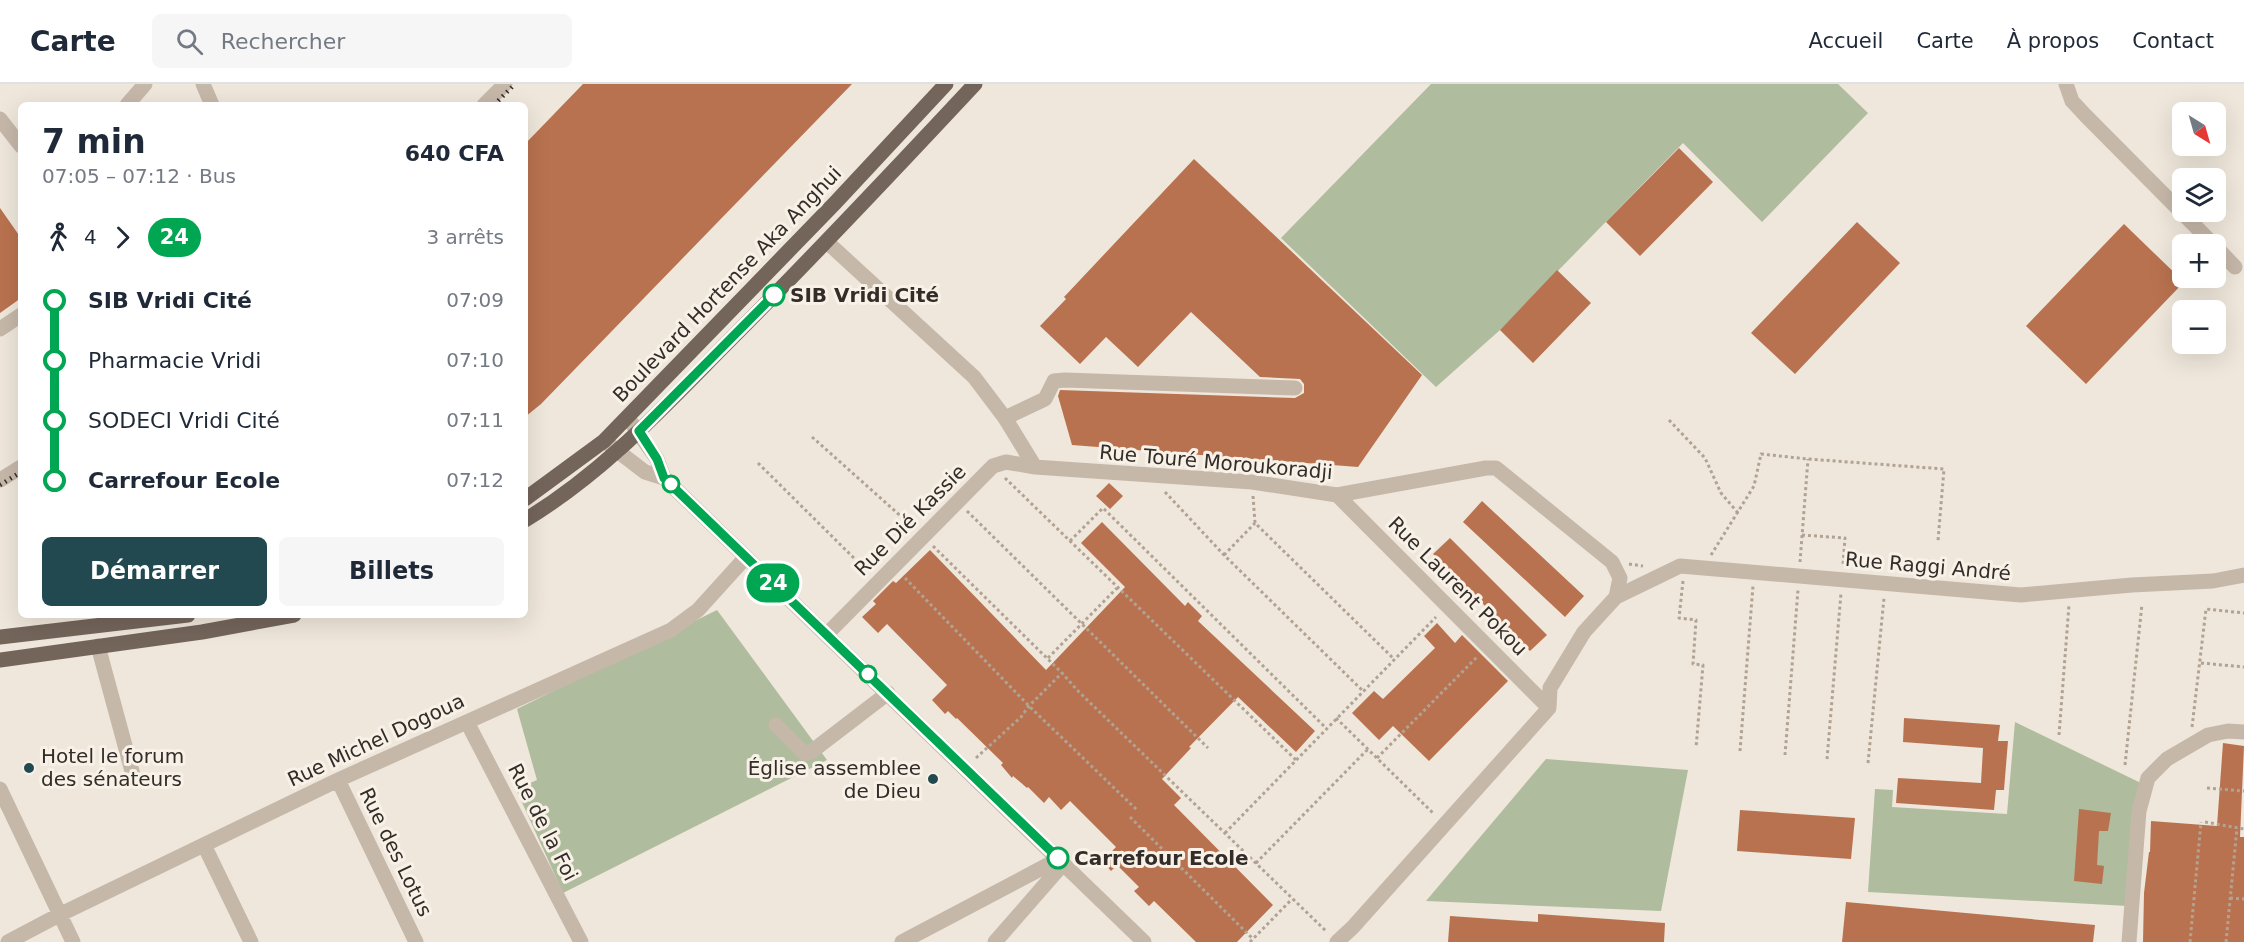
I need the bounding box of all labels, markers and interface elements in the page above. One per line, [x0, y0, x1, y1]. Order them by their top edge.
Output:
search box [152, 14, 572, 68]
text: Carte [30, 25, 116, 58]
icon: search [173, 25, 206, 58]
text: Rechercher [221, 29, 345, 54]
text: Accueil [1808, 29, 1883, 53]
text: Carte [1916, 29, 1974, 53]
text: À propos [2007, 29, 2099, 53]
text: Contact [2132, 29, 2214, 53]
north arrow [2172, 102, 2226, 156]
map controls [2172, 102, 2226, 354]
text: 7 min [42, 122, 146, 161]
text: 640 CFA [405, 141, 504, 166]
street label: Boulevard Hortense Aka Anghui [608, 161, 846, 407]
text: 07:05 – 07:12 · Bus [42, 164, 236, 188]
button: layers [2172, 168, 2226, 222]
icon: walk [42, 221, 75, 254]
icon: forward [106, 221, 139, 254]
text: 4 [84, 225, 97, 249]
text: 24 [160, 225, 189, 249]
text: 3 arrêts [426, 225, 504, 249]
button: + [2172, 234, 2226, 288]
place label: SIB Vridi Cité [790, 283, 939, 307]
marker: SIB Vridi Cité [763, 284, 785, 306]
text: SIB Vridi Cité [88, 288, 252, 313]
text: 07:09 [446, 288, 504, 312]
button: − [2172, 300, 2226, 354]
text: Pharmacie Vridi [88, 348, 261, 373]
text: 07:10 [446, 348, 504, 372]
text: SODECI Vridi Cité [88, 408, 280, 433]
text: 07:11 [446, 408, 504, 432]
street label: Rue Touré Moroukoradji [1098, 440, 1334, 484]
street label: Rue Dié Kassie [849, 459, 971, 581]
text: Carrefour Ecole [88, 468, 280, 493]
text: 07:12 [446, 468, 504, 492]
unlabelled marker [662, 475, 680, 493]
street label: Rue Laurent Pokou [1383, 511, 1533, 661]
button: Démarrer [42, 537, 267, 606]
button: Billets [279, 537, 504, 606]
street label: Rue Raggi André [1844, 547, 2012, 585]
line badge: 24 [746, 564, 800, 602]
text: 24 [758, 571, 788, 595]
unlabelled marker [859, 665, 877, 683]
street label: Rue Michel Dogoua [284, 688, 468, 792]
place label: Hotel le forum des sénateurs [41, 744, 184, 791]
place label: Église assemblee de Dieu [748, 756, 921, 803]
street label: Rue de la Foi [503, 759, 583, 885]
marker: Hotel le forum des sénateurs [22, 761, 36, 775]
marker: Église assemblee de Dieu [926, 772, 940, 786]
street label: Rue des Lotus [355, 784, 437, 920]
place label: Carrefour Ecole [1074, 846, 1249, 870]
marker: Carrefour Ecole [1047, 847, 1069, 869]

